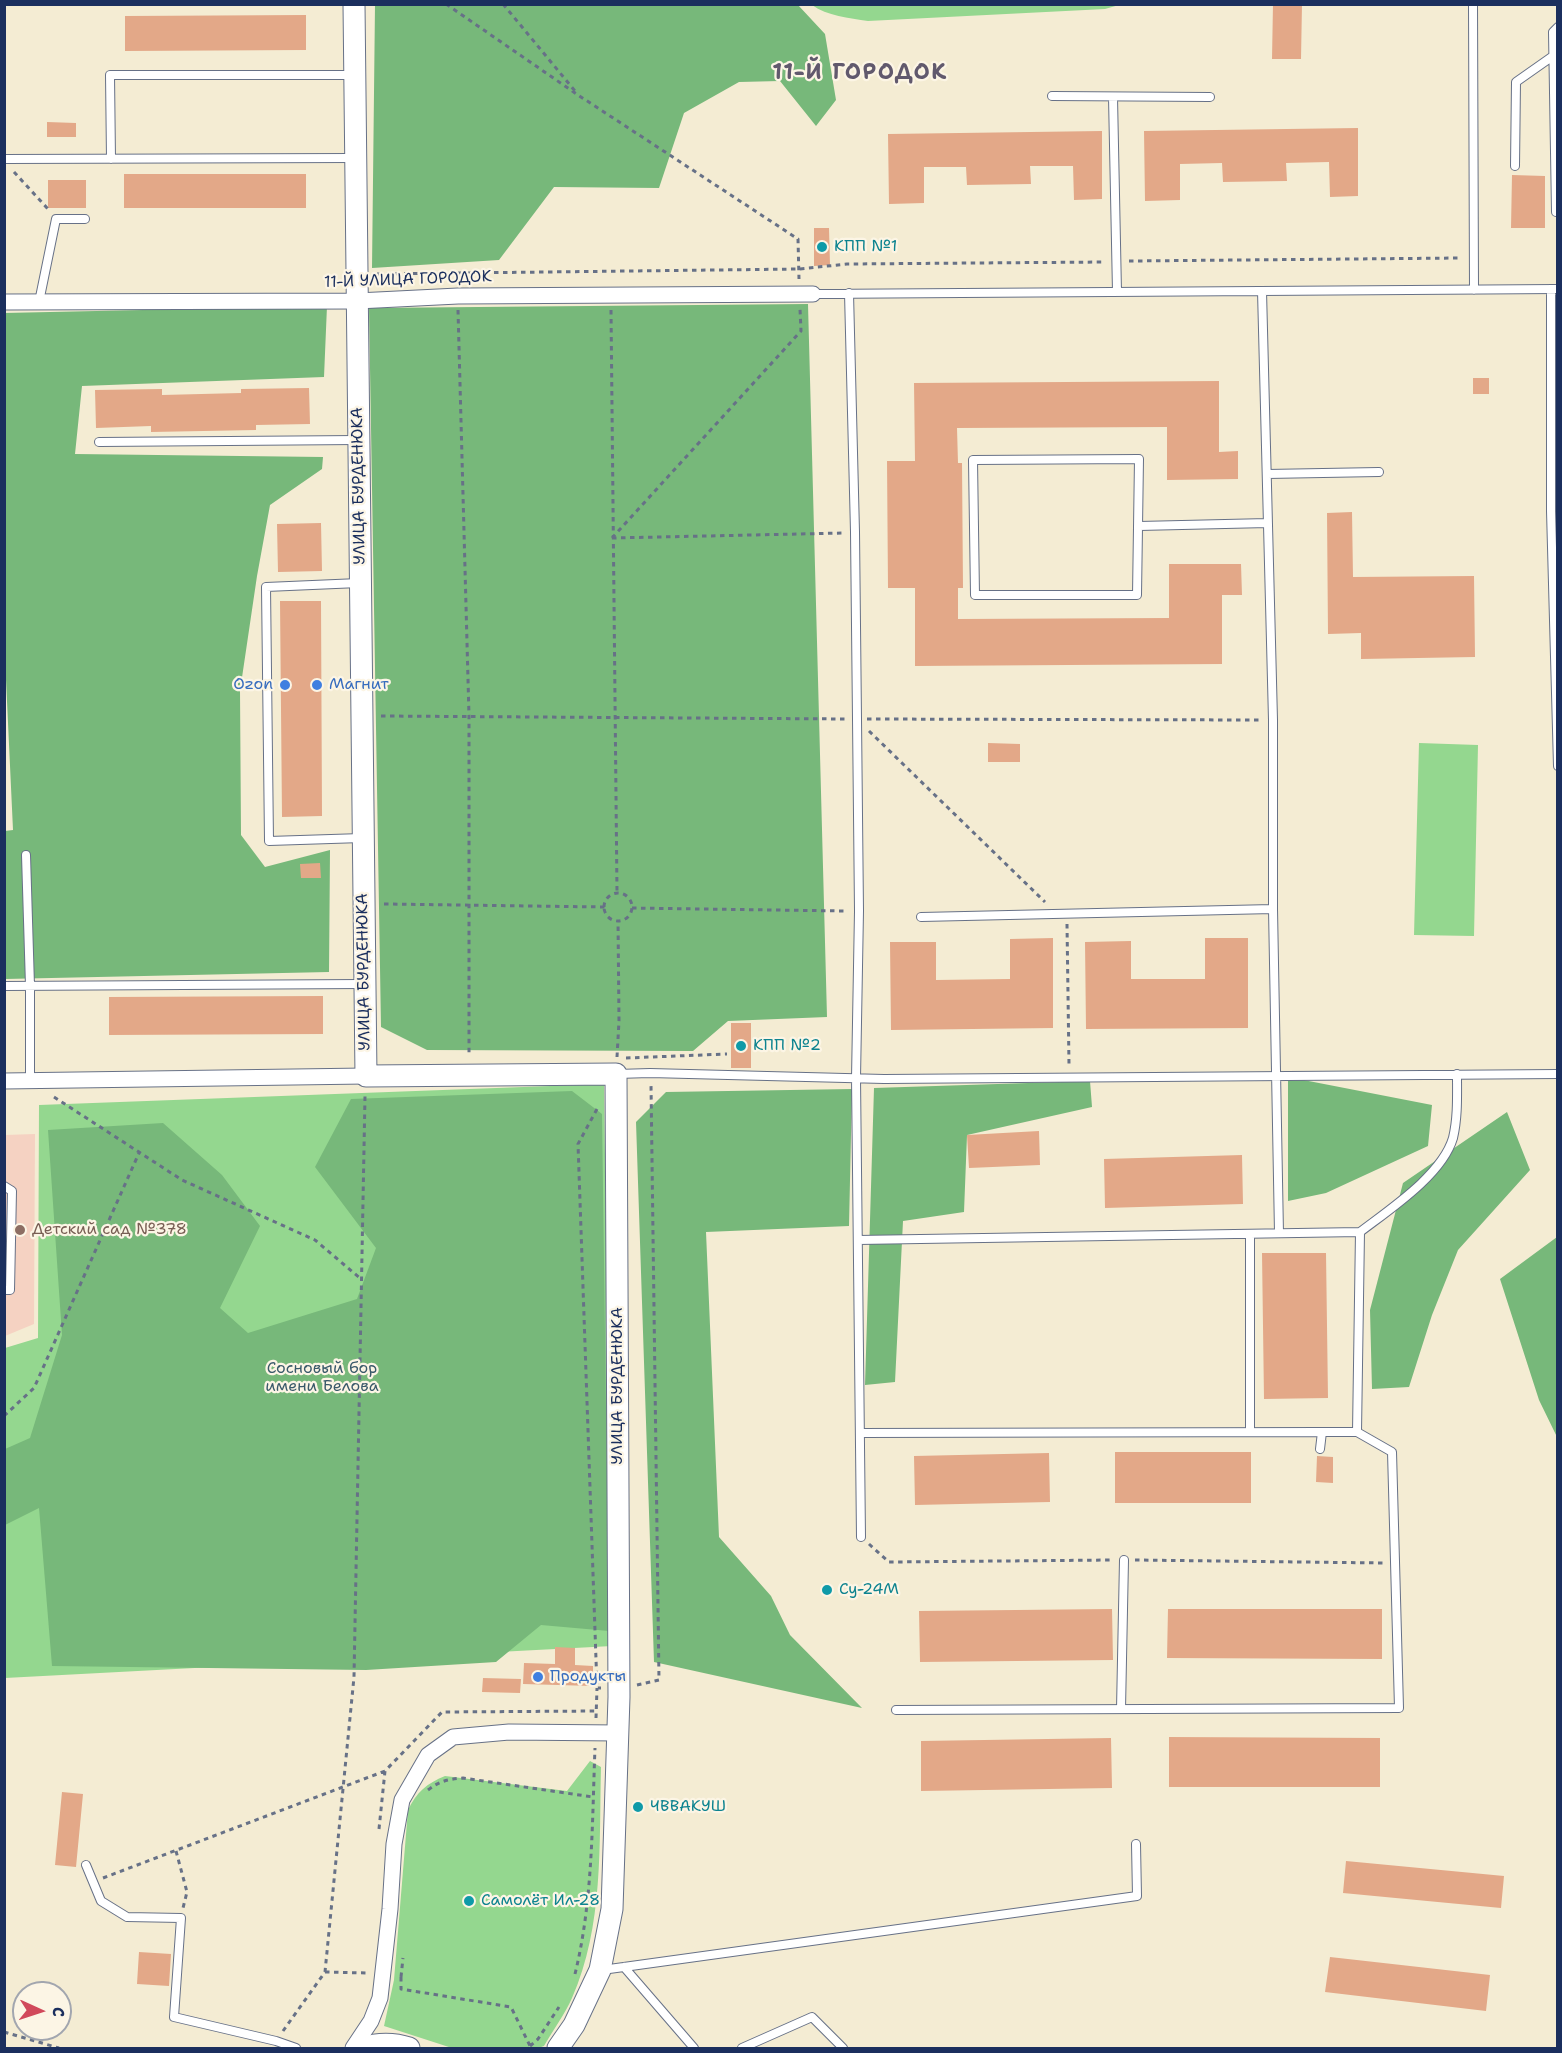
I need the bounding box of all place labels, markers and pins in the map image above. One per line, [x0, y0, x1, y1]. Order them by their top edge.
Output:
place label: КПП №1 [834, 237, 897, 257]
marker: КПП №1 [815, 240, 829, 254]
place label: Ozon [233, 675, 273, 695]
place label: Магнит [329, 675, 389, 695]
marker: Ozon [278, 678, 292, 692]
marker: Магнит [310, 678, 324, 692]
place label: КПП №2 [753, 1036, 821, 1056]
marker: КПП №2 [734, 1039, 748, 1053]
place label: Детский сад №378 [32, 1220, 187, 1240]
marker: Детский сад №378 [13, 1223, 27, 1237]
place label: Су-24М [839, 1580, 899, 1600]
marker: Су-24М [820, 1583, 834, 1597]
place label: Продукты [550, 1667, 626, 1687]
marker: Продукты [531, 1670, 545, 1684]
place label: ЧВВАКУШ [650, 1797, 726, 1817]
marker: ЧВВАКУШ [631, 1800, 645, 1814]
place label: Самолёт Ил-28 [481, 1891, 600, 1911]
marker: Самолёт Ил-28 [462, 1894, 476, 1908]

